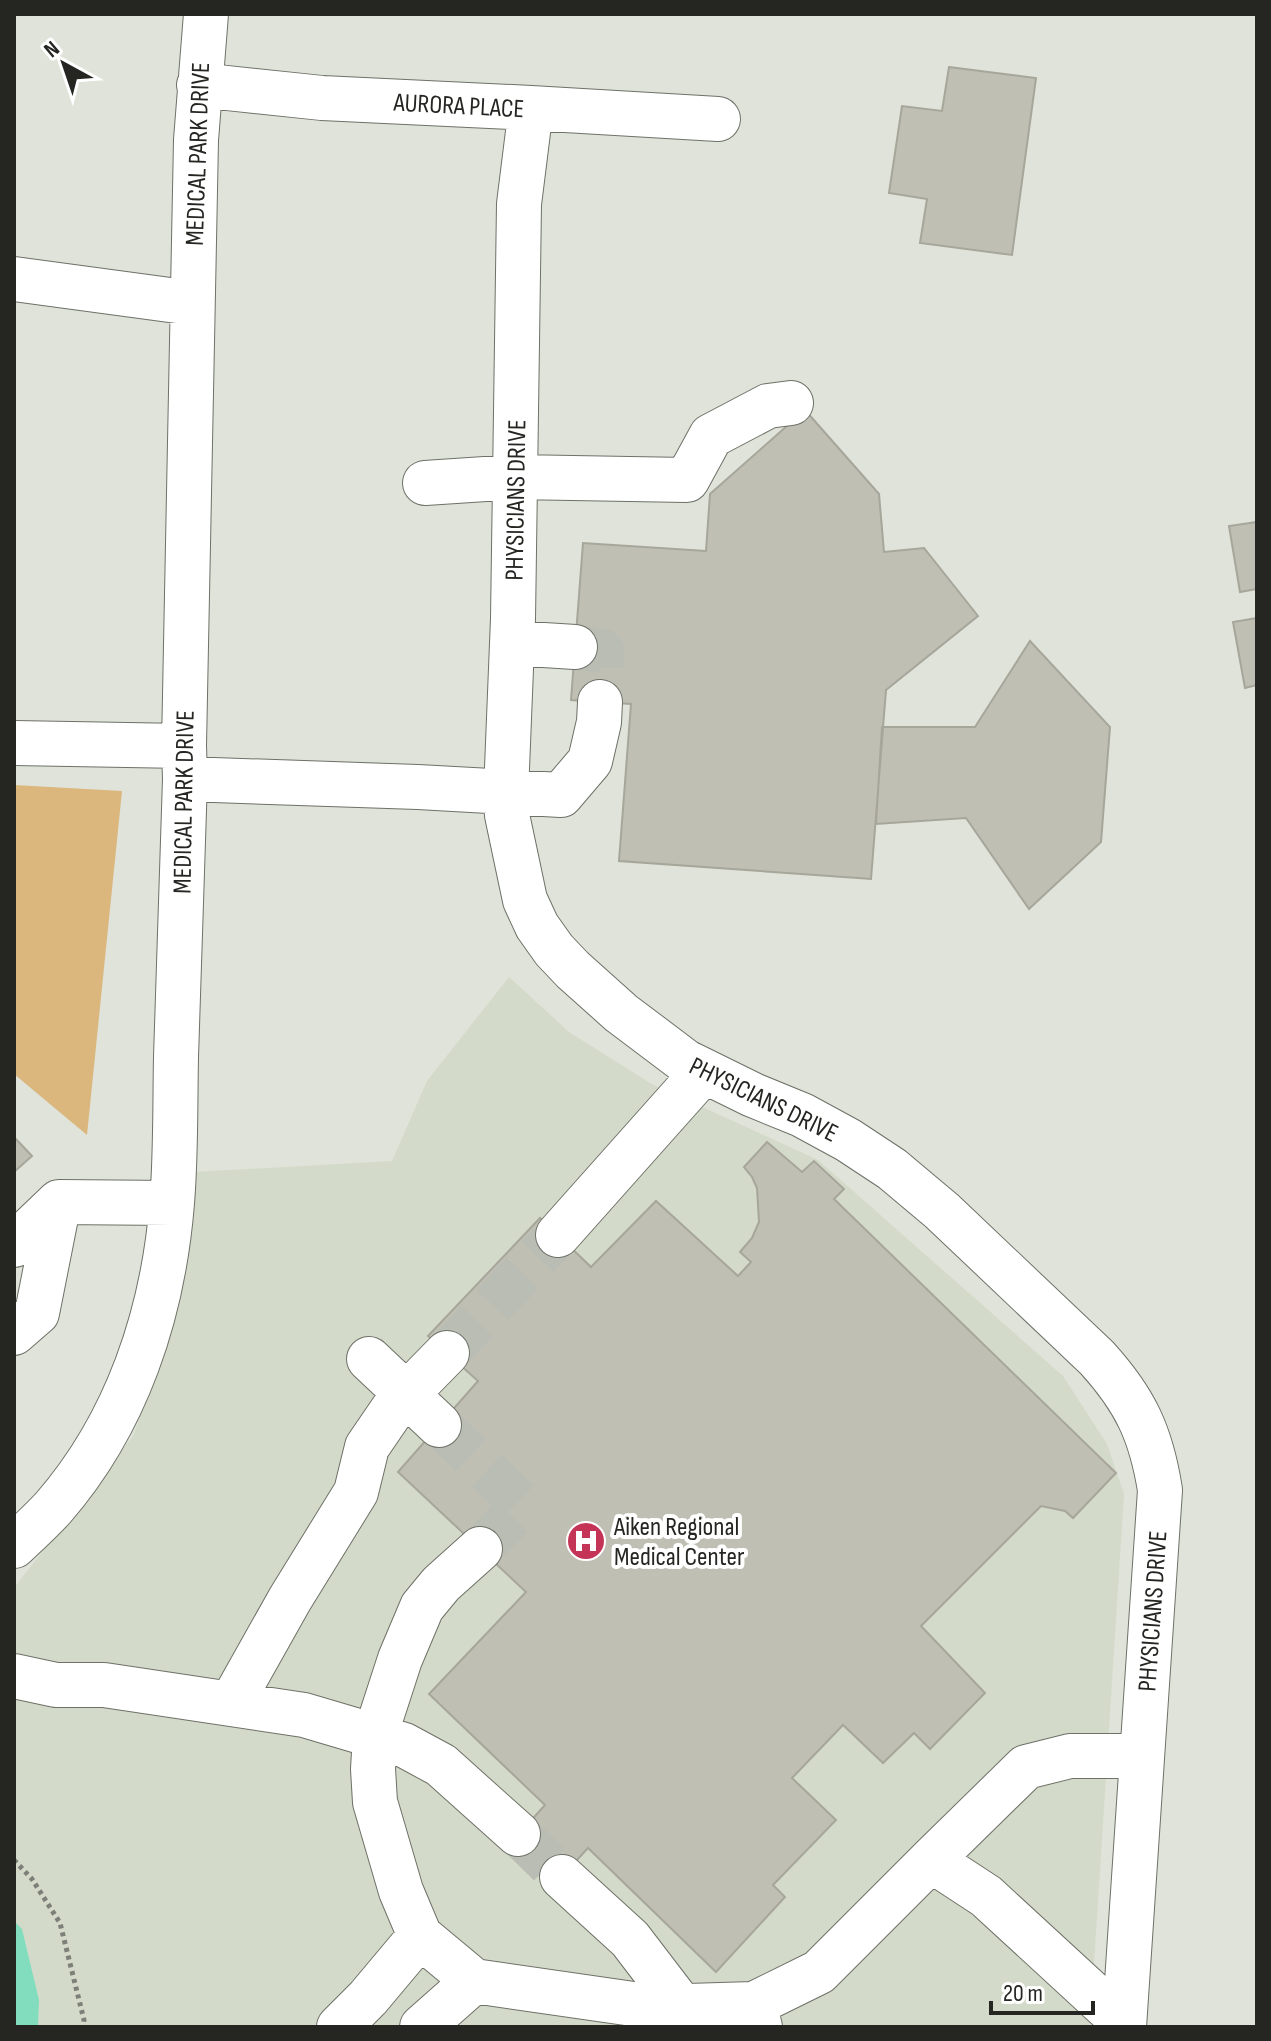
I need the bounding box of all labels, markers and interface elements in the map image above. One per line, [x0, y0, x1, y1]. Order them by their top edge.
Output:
north arrow [24, 24, 104, 104]
text: N [39, 36, 65, 64]
street label: MEDICAL PARK DRIVE [180, 62, 217, 246]
street label: AURORA PLACE [392, 88, 525, 125]
street label: PHYSICIANS DRIVE [500, 419, 533, 581]
street label: MEDICAL PARK DRIVE [167, 710, 202, 894]
street label: PHYSICIANS DRIVE [684, 1051, 843, 1150]
place label: Aiken Regional Medical Center [613, 1512, 745, 1573]
hospital icon: Aiken Regional Medical Center [565, 1520, 607, 1562]
street label: PHYSICIANS DRIVE [1132, 1530, 1175, 1693]
scale bar [991, 1965, 1093, 2015]
text: 20 m [1003, 1979, 1043, 2008]

